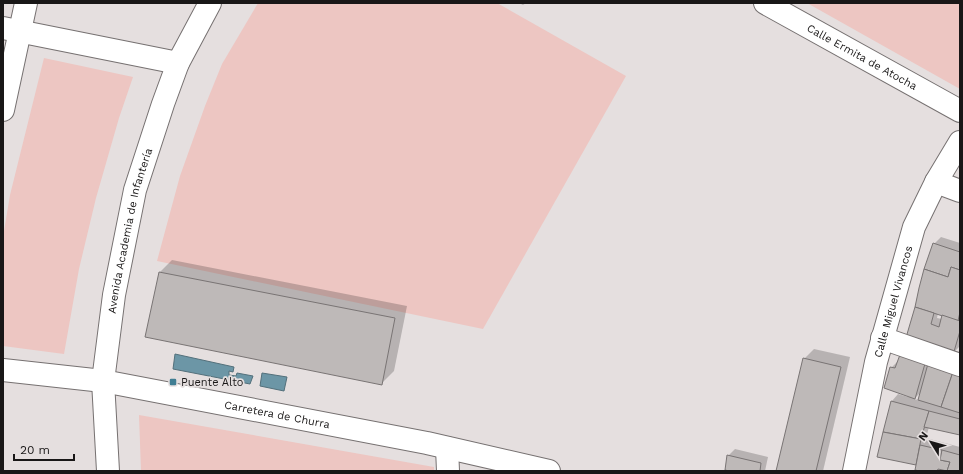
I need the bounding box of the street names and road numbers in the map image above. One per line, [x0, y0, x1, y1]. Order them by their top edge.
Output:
street label: Calle Ermita de Atocha [805, 21, 919, 92]
street label: Avenida Academia de Infantería [105, 146, 155, 314]
street label: Calle Miguel Vivancos [871, 244, 915, 359]
street label: Carretera de Churra [223, 398, 331, 431]

